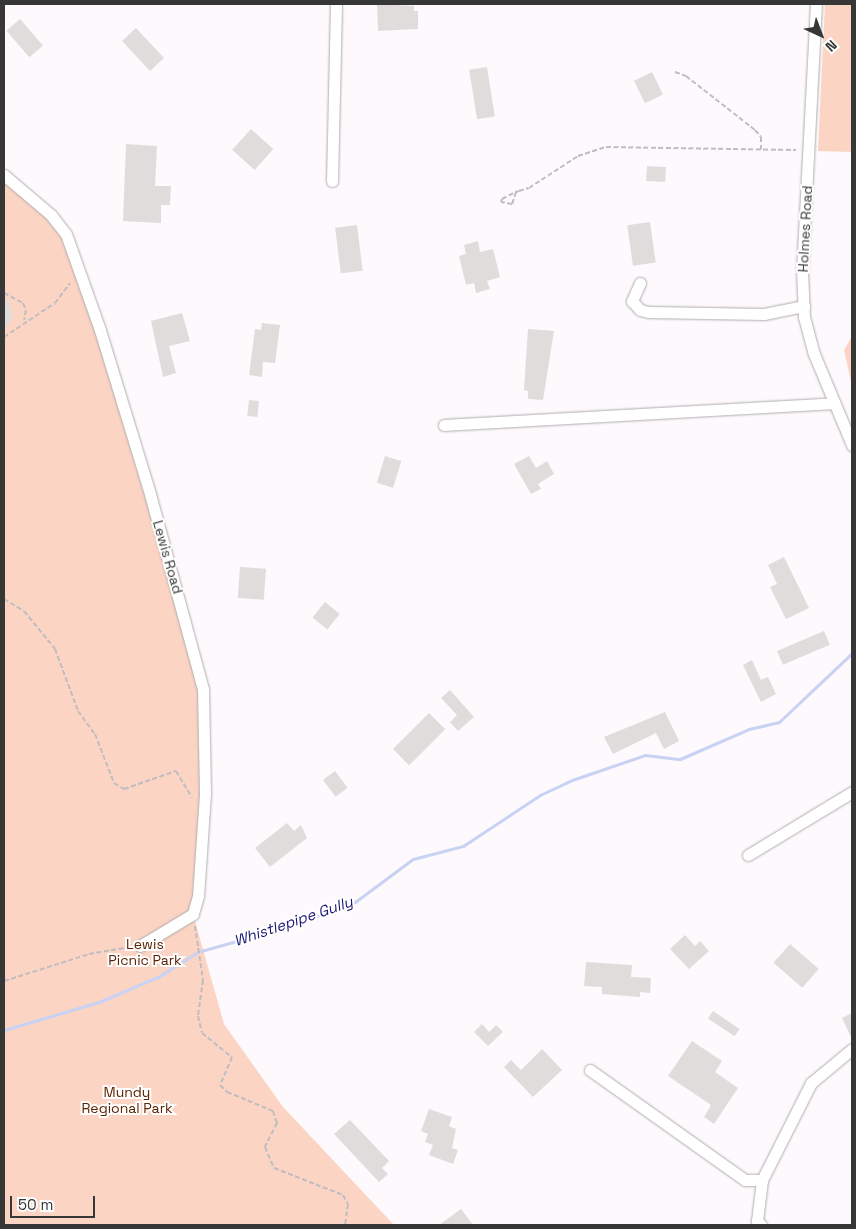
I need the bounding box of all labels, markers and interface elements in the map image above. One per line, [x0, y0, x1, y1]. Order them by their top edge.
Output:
north arrow [796, 10, 846, 60]
text: N [822, 36, 841, 56]
street label: Holmes Road [794, 185, 816, 273]
street label: Lewis Road [149, 518, 187, 596]
water label: Whistlepipe Gully [231, 892, 355, 950]
park label: Lewis Picnic Park [108, 936, 182, 969]
park label: Mundy Regional Park [82, 1084, 172, 1116]
scale bar [12, 1186, 98, 1218]
text: 50 m [18, 1195, 53, 1214]

